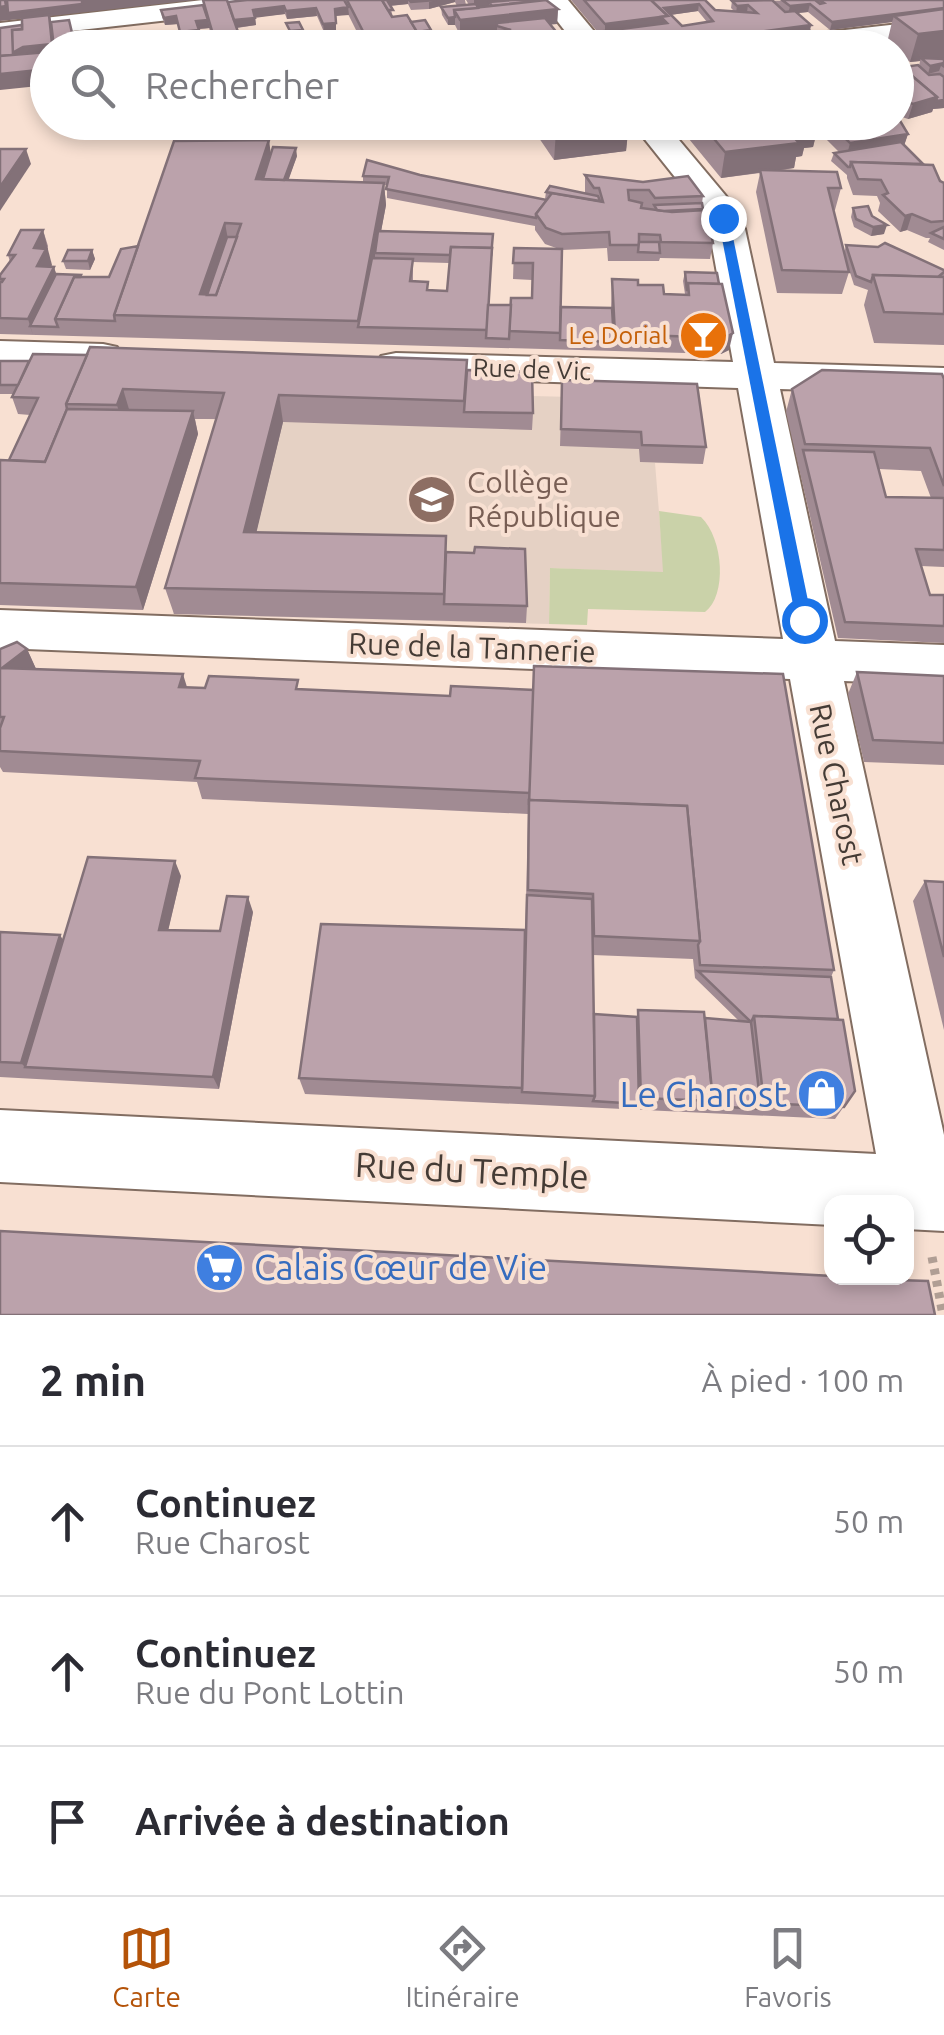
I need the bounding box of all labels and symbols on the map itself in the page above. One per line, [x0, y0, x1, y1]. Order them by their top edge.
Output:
route end [701, 196, 747, 242]
bar icon: Le Dorial [677, 309, 729, 361]
place label: Le Dorial [569, 321, 668, 349]
street label: Rue de Vic [473, 353, 592, 385]
place label: Collège République [467, 465, 621, 533]
school or university icon: Collège République [406, 473, 458, 525]
route start [782, 598, 828, 644]
street label: Rue de la Tannerie [348, 626, 596, 668]
street label: Rue Charost [803, 700, 871, 868]
shop icon: Le Charost [796, 1068, 848, 1120]
place label: Le Charost [620, 1074, 787, 1114]
street label: Rue du Temple [354, 1144, 590, 1196]
supermarket icon: Calais Cœur de Vie [193, 1241, 245, 1293]
place label: Calais Cœur de Vie [254, 1247, 547, 1287]

